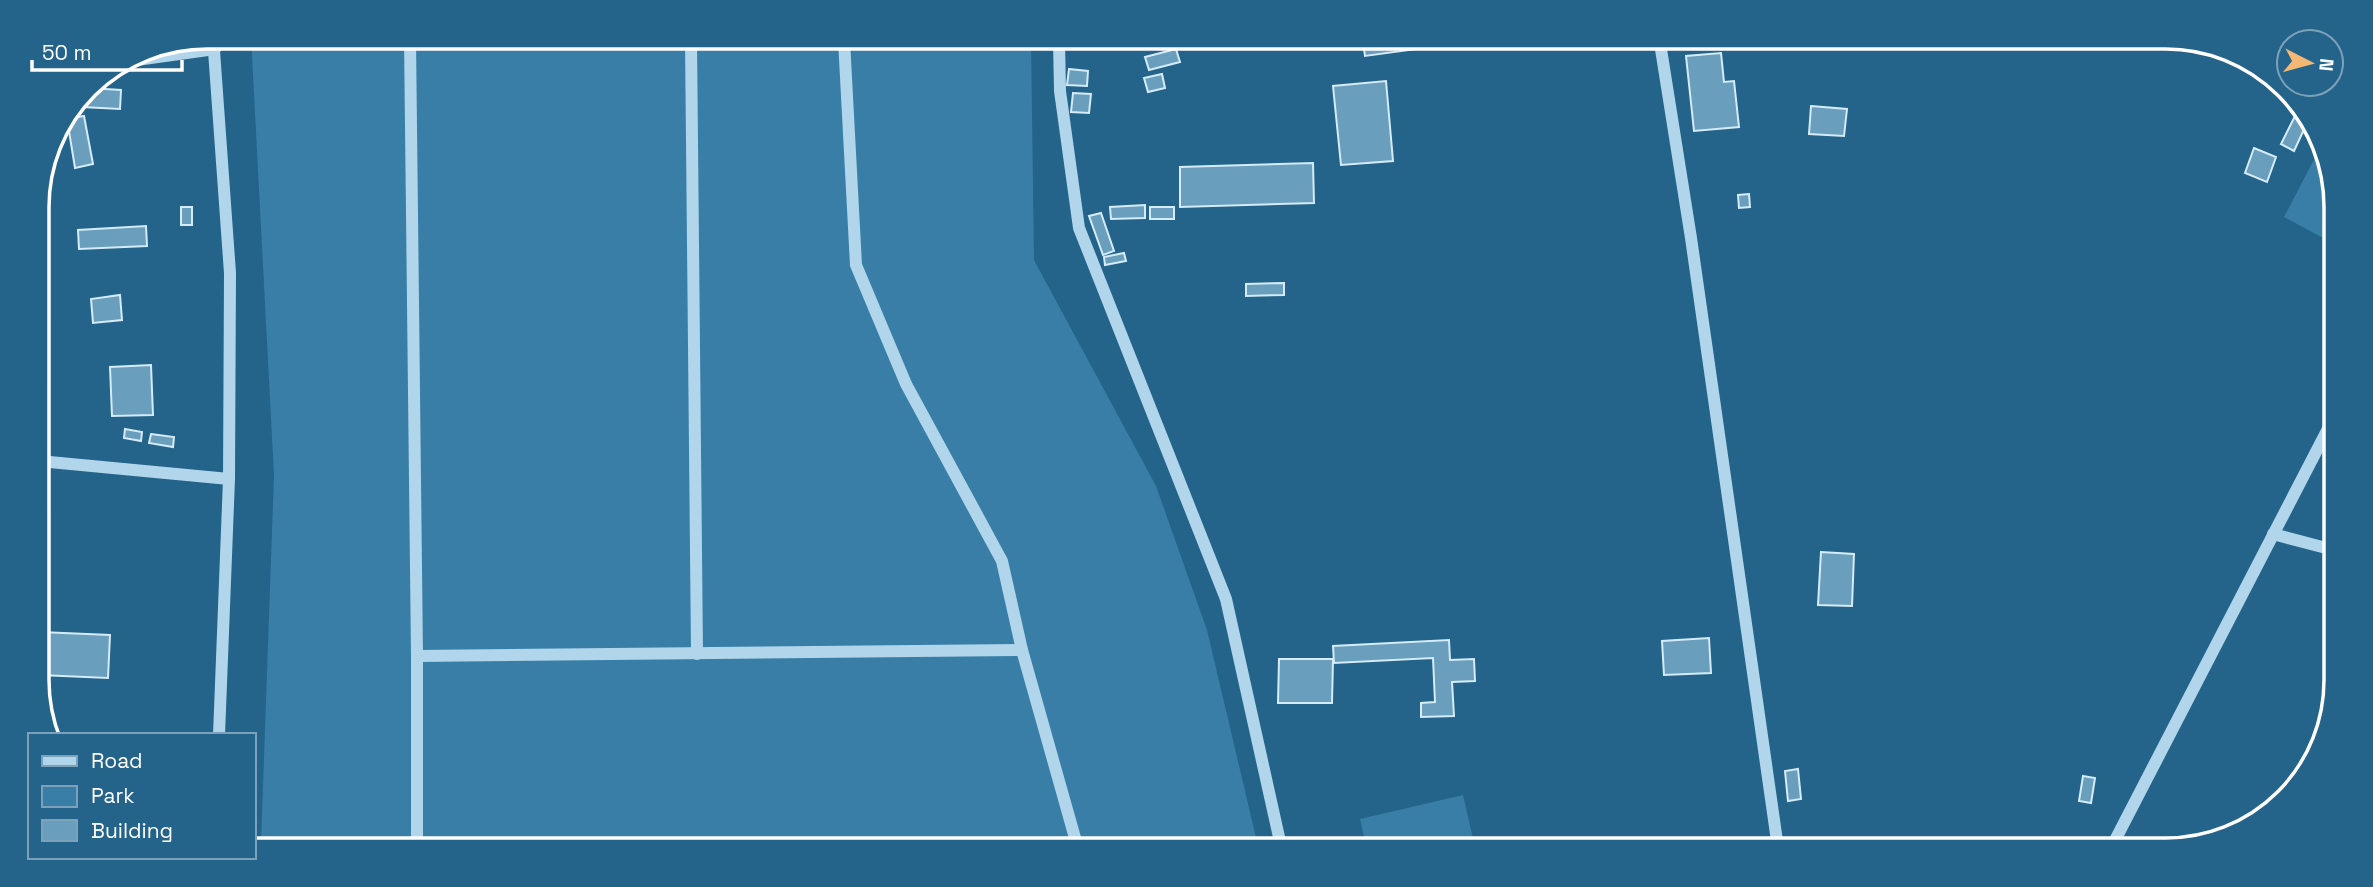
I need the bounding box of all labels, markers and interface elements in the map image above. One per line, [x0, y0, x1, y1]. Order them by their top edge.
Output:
scale bar [32, 28, 182, 72]
north arrow [2275, 28, 2345, 98]
text: 50 m [42, 39, 92, 66]
text: N [2313, 57, 2340, 72]
legend [28, 733, 256, 859]
text: Road [91, 747, 143, 774]
text: Park [91, 782, 135, 809]
text: Building [91, 817, 173, 844]

